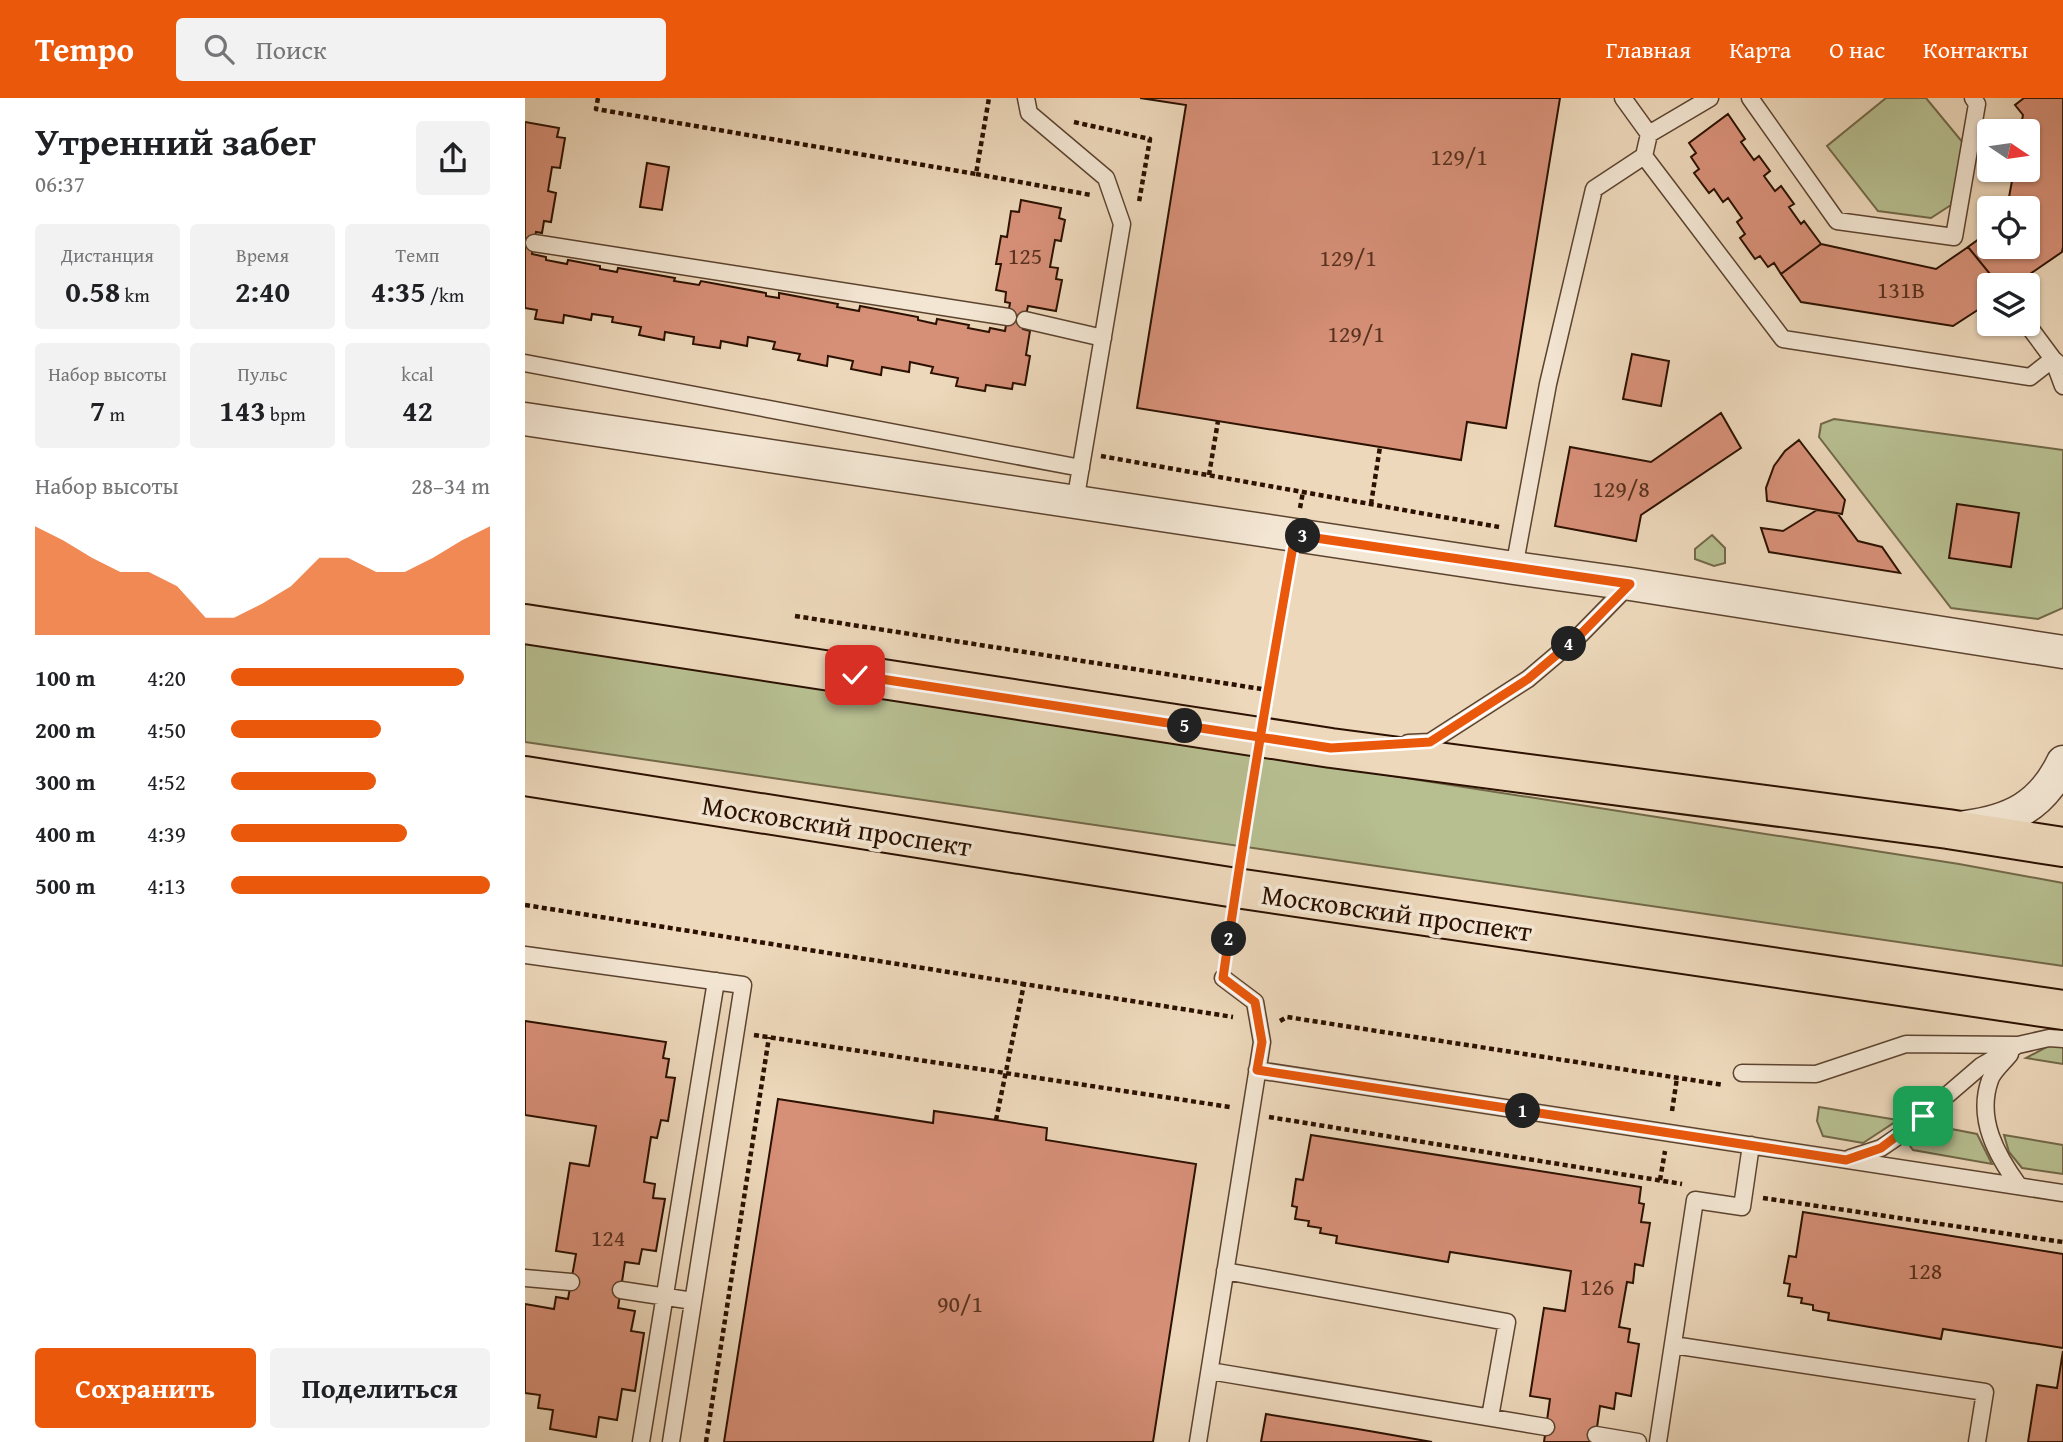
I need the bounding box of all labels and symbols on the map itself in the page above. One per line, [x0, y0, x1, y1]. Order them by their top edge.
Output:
north arrow [1977, 119, 2041, 182]
house number: 129/1 [1430, 139, 1488, 174]
house number: 125 [1008, 238, 1042, 273]
house number: 129/1 [1319, 240, 1377, 275]
house number: 131В [1877, 272, 1925, 307]
house number: 129/1 [1327, 316, 1385, 351]
house number: 129/8 [1592, 471, 1650, 506]
pin: 3 [1285, 518, 1321, 554]
pin: 4 [1551, 626, 1587, 662]
pin [825, 645, 885, 705]
pin: 5 [1167, 708, 1203, 744]
street label: Московский проспект [699, 783, 975, 867]
street label: Московский проспект [1259, 873, 1535, 951]
pin: 2 [1211, 922, 1247, 956]
pin [1893, 1086, 1953, 1146]
pin: 1 [1506, 1094, 1541, 1128]
house number: 124 [591, 1220, 625, 1255]
house number: 128 [1908, 1253, 1942, 1288]
house number: 126 [1580, 1269, 1614, 1304]
house number: 90/1 [937, 1286, 983, 1321]

